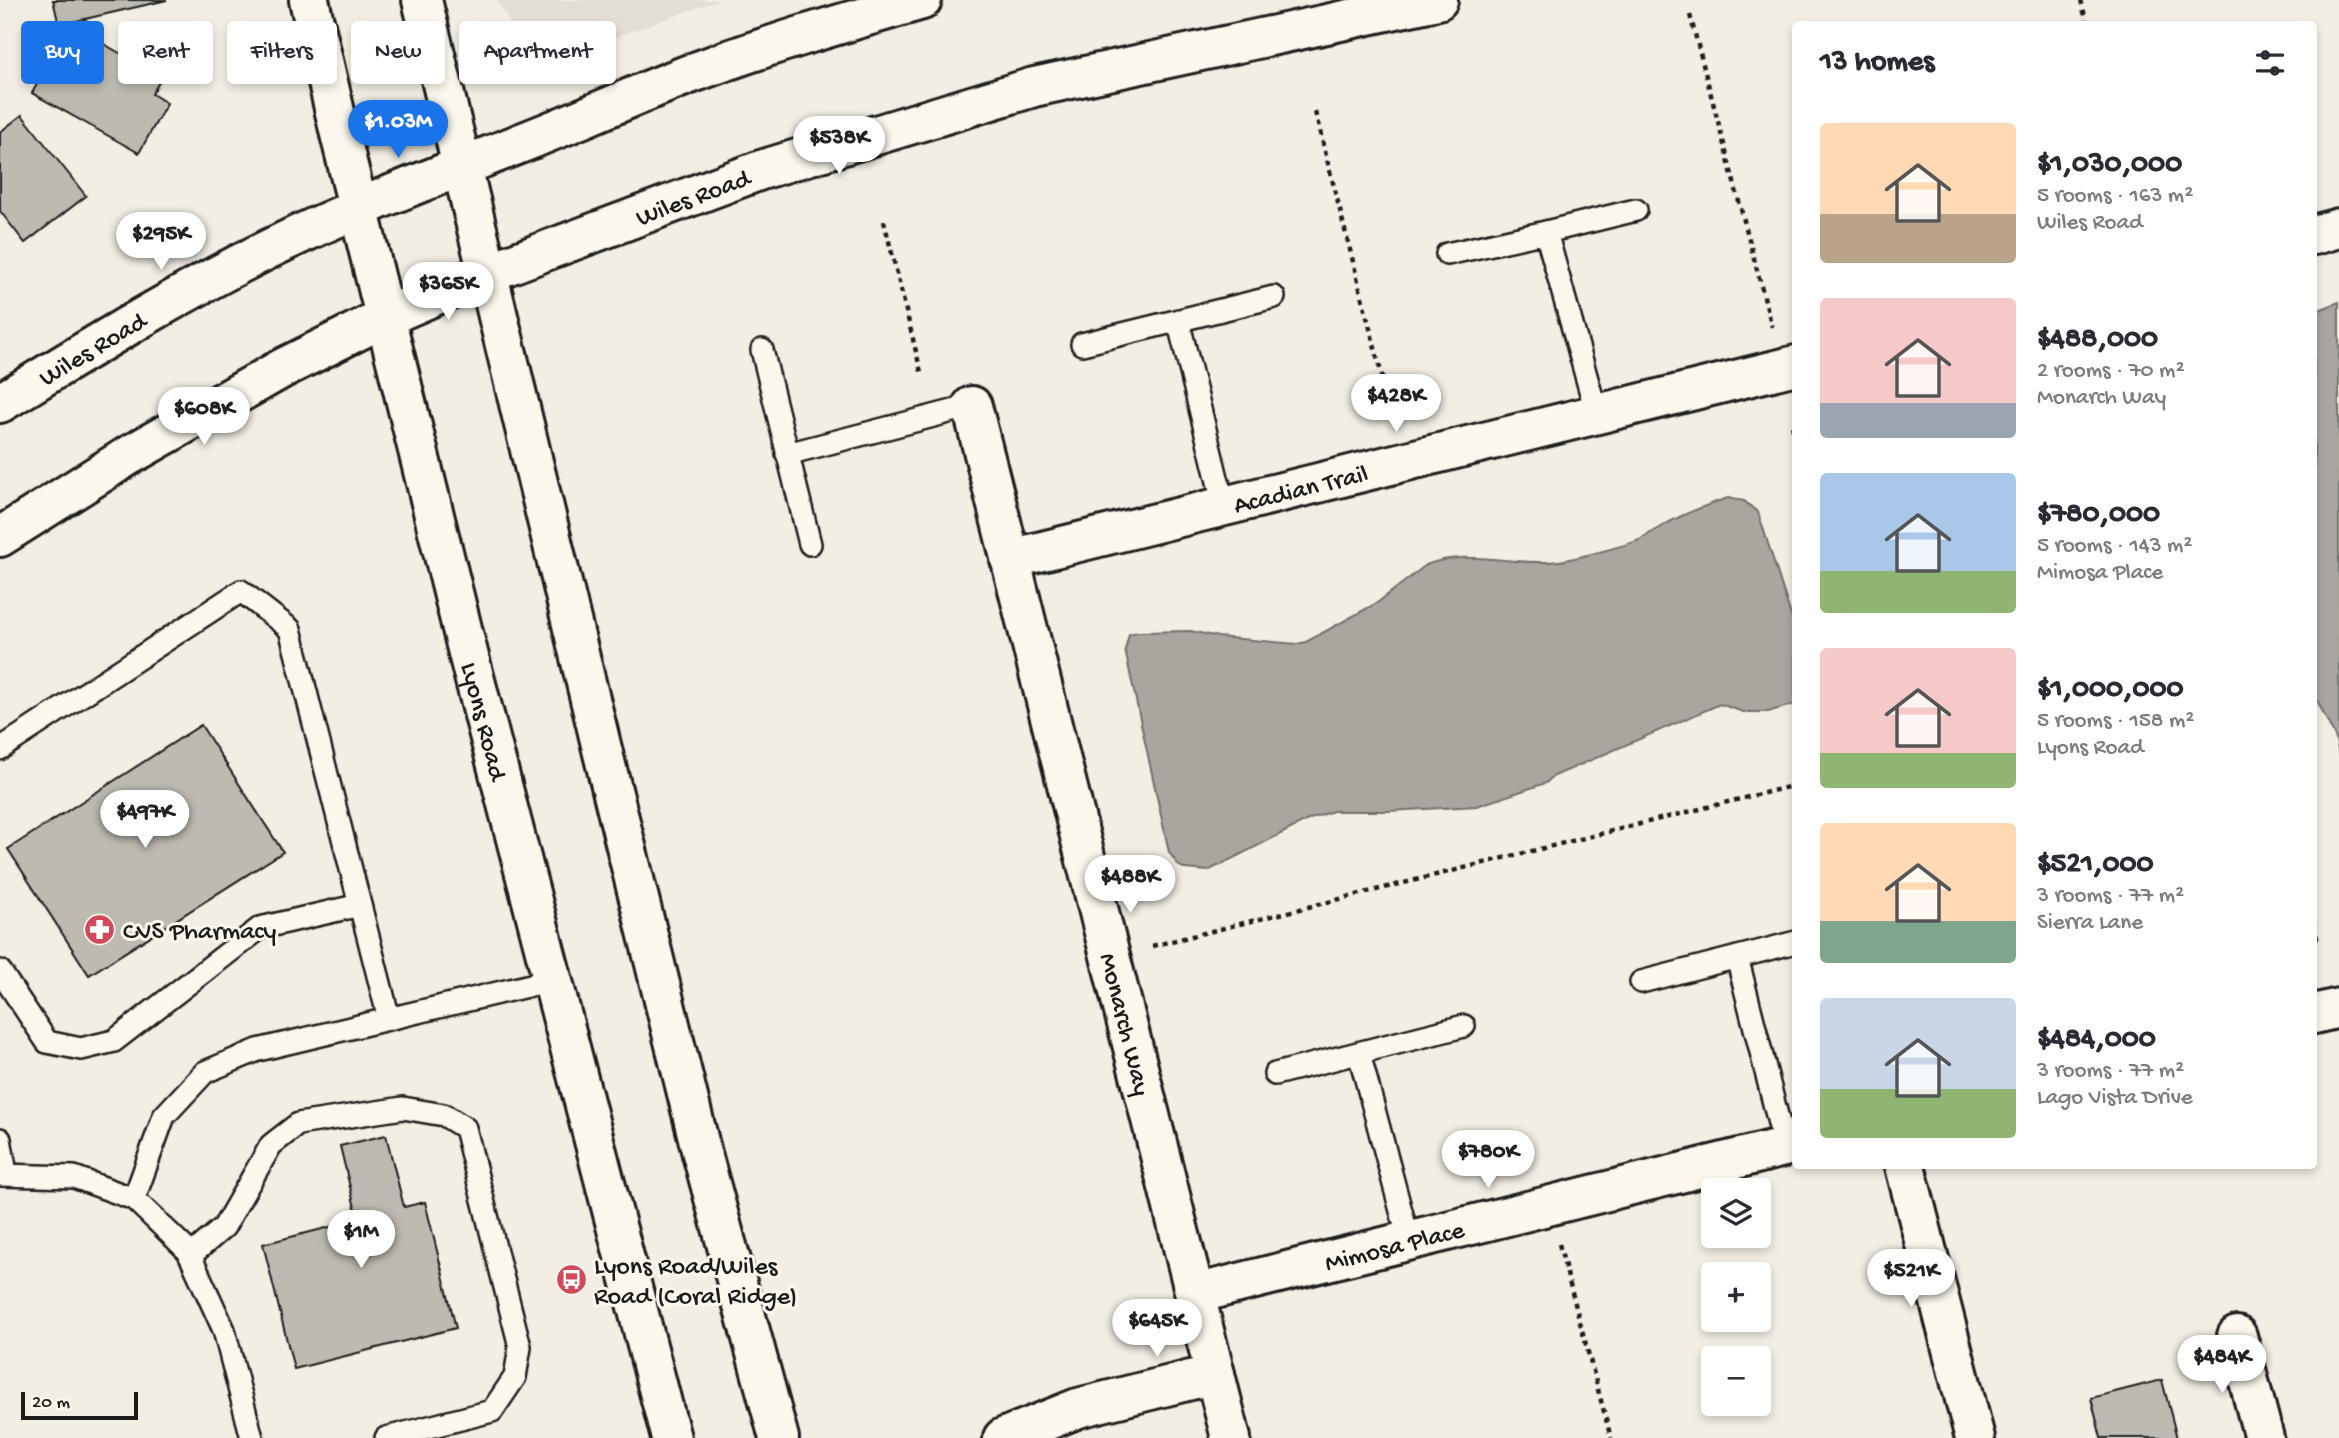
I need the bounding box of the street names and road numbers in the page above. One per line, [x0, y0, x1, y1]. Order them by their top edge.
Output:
street label: Wiles Road [632, 164, 757, 236]
street label: Wiles Road [35, 307, 154, 396]
street label: Acadian Trail [1231, 460, 1372, 523]
street label: Lyons Road [451, 659, 512, 786]
street label: Monarch Way [1090, 950, 1156, 1100]
street label: Mimosa Place [1322, 1216, 1469, 1281]

